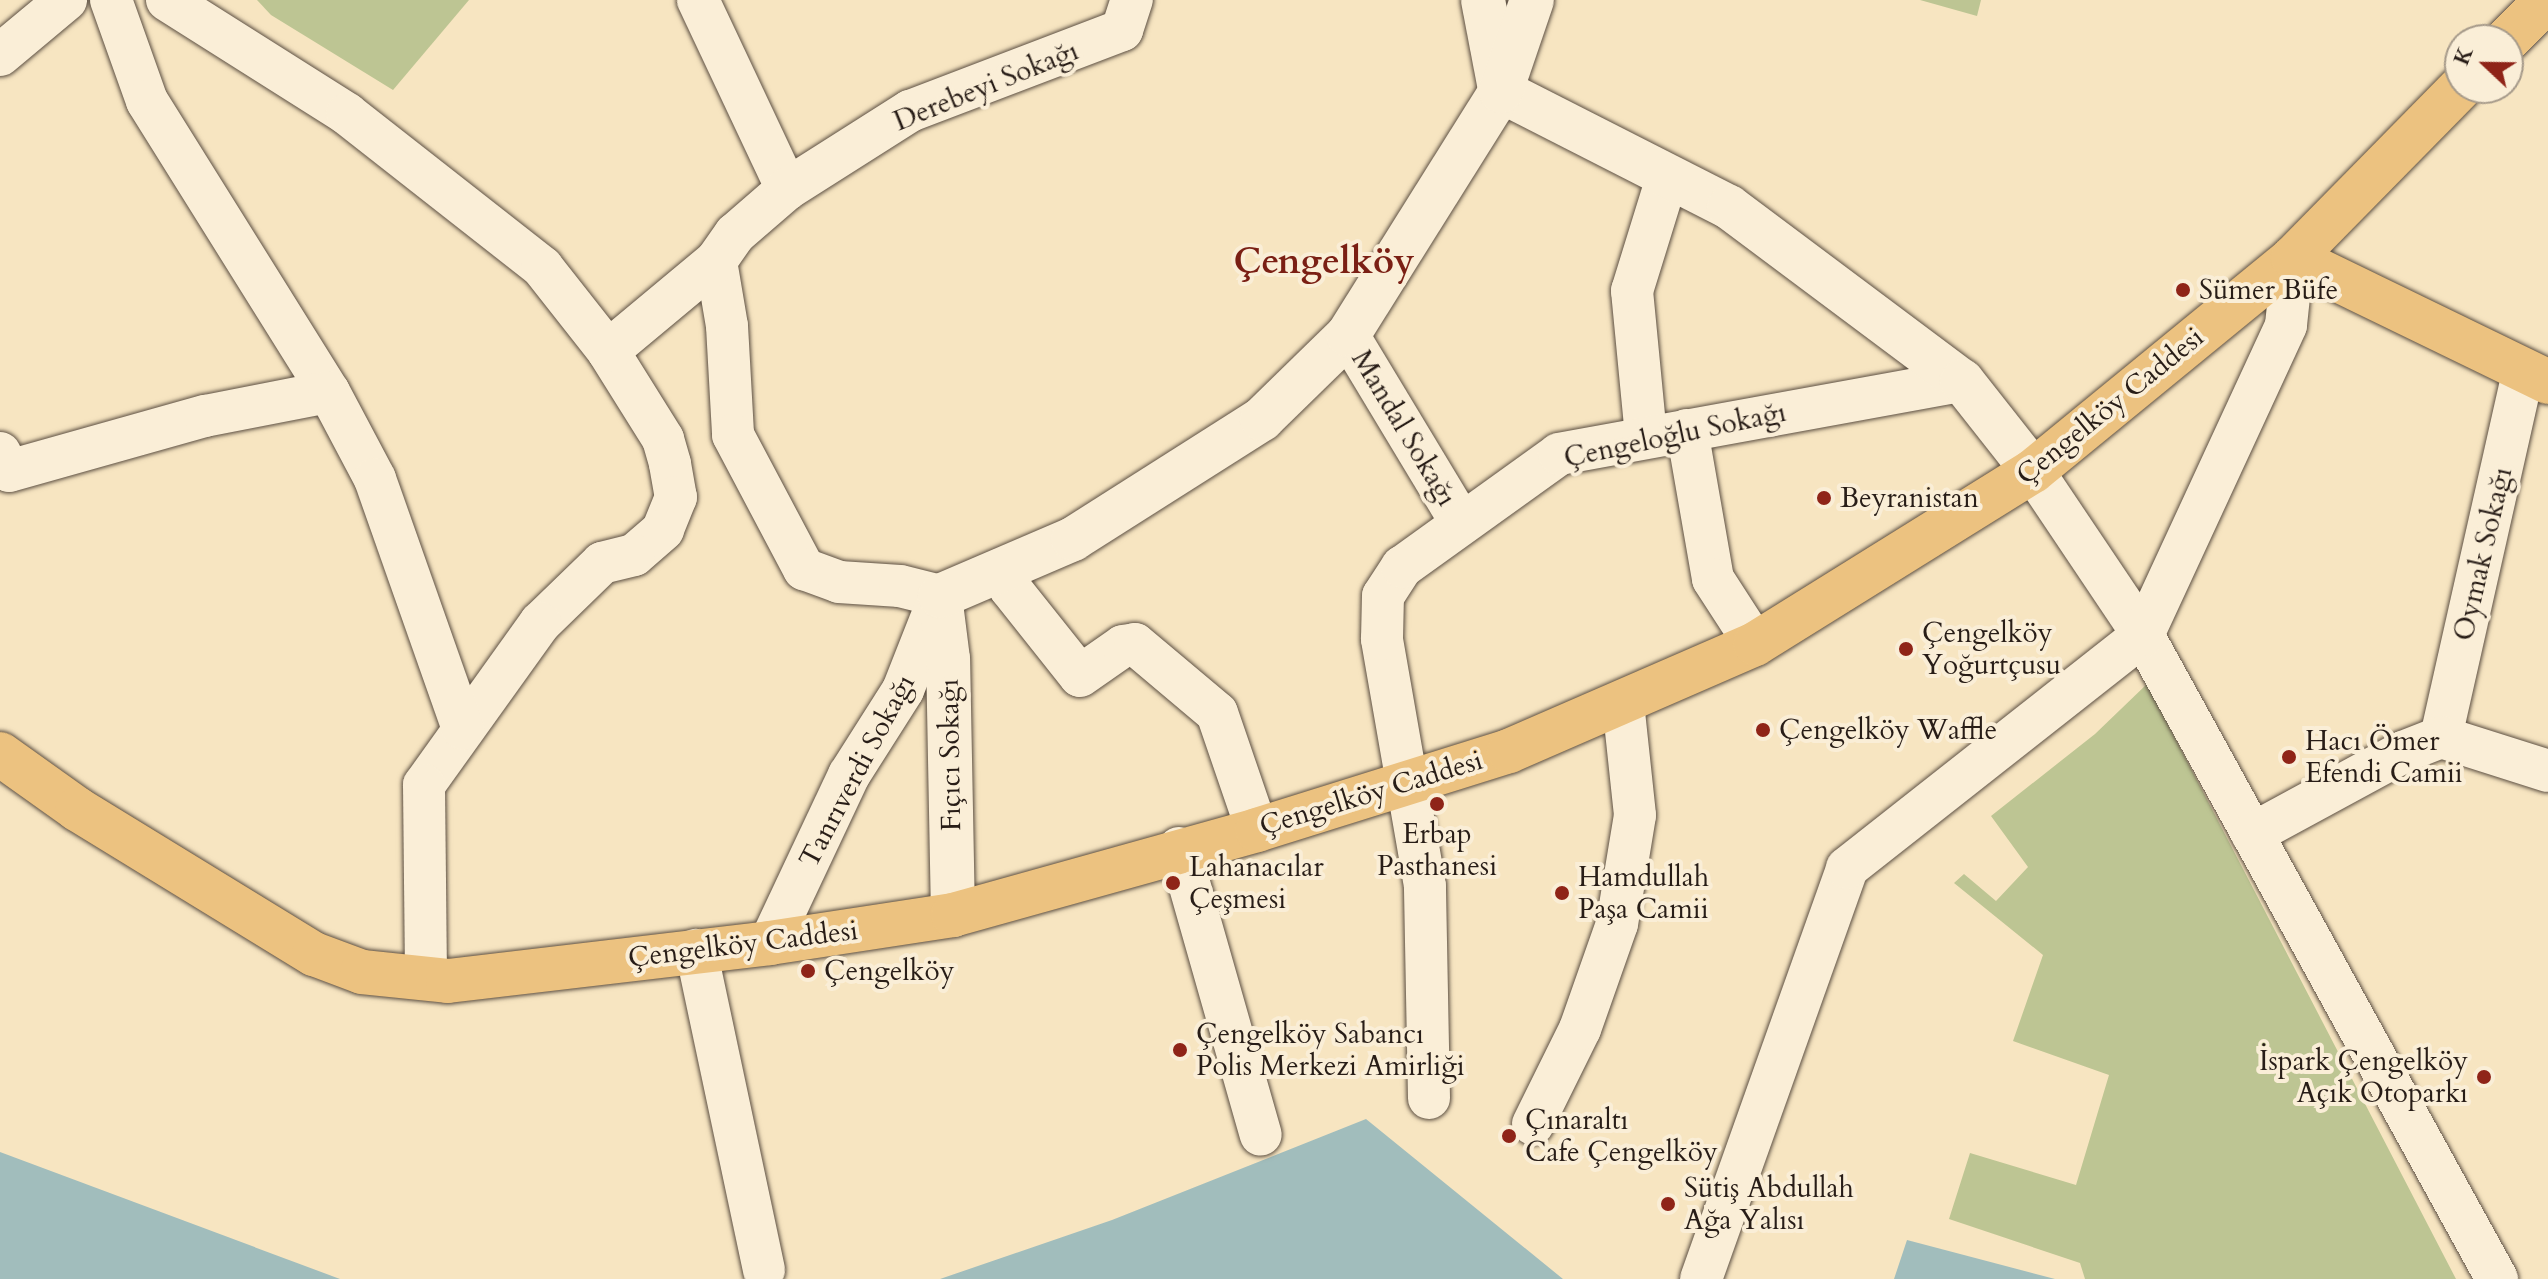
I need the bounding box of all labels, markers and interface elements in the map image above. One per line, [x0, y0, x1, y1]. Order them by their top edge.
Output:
north arrow [2444, 24, 2524, 104]
street label: Derebeyi Sokağı [889, 34, 1083, 138]
text: K [2446, 42, 2481, 70]
district label: Çengelköy [1234, 240, 1414, 284]
place label: Sümer Büfe [2199, 273, 2338, 307]
marker: Sümer Büfe [2174, 281, 2192, 299]
street label: Çengelköy Caddesi [2010, 320, 2210, 492]
street label: Mandal Sokağı [1344, 344, 1464, 512]
street label: Çengeloğlu Sokağı [1561, 395, 1789, 475]
street label: Oymak Sokağı [2447, 464, 2519, 644]
place label: Beyranistan [1840, 481, 1979, 515]
marker: Beyranistan [1815, 489, 1833, 507]
place label: Çengelköy Yoğurtçusu [1922, 616, 2061, 682]
marker: Çengelköy Yoğurtçusu [1897, 640, 1915, 658]
street label: Tanrıverdi Sokağı [792, 669, 922, 873]
street label: Fıçıcı Sokağı [932, 678, 968, 832]
place label: Çengelköy Waffle [1779, 713, 1997, 747]
marker: Çengelköy Waffle [1754, 721, 1772, 739]
place label: Hacı Ömer Efendi Camii [2305, 724, 2463, 790]
street label: Çengelköy Caddesi [1256, 743, 1486, 843]
marker: Hacı Ömer Efendi Camii [2280, 748, 2298, 766]
marker: Erbap Pasthanesi [1428, 795, 1446, 813]
place label: Erbap Pasthanesi [1377, 817, 1497, 883]
place label: Lahanacılar Çeşmesi [1189, 850, 1324, 916]
place label: Hamdullah Paşa Camii [1578, 860, 1709, 926]
marker: Lahanacılar Çeşmesi [1164, 874, 1182, 892]
marker: Hamdullah Paşa Camii [1553, 884, 1571, 902]
street label: Çengelköy Caddesi [626, 913, 860, 975]
place label: Çengelköy [824, 954, 954, 988]
marker: Çengelköy [799, 962, 817, 980]
place label: Çengelköy Sabancı Polis Merkezi Amirliği [1196, 1017, 1465, 1083]
marker: Çengelköy Sabancı Polis Merkezi Amirliği [1171, 1041, 1189, 1059]
place label: İspark Çengelköy Açık Otoparkı [2259, 1044, 2468, 1110]
marker: İspark Çengelköy Açık Otoparkı [2475, 1068, 2493, 1086]
place label: Çınaraltı Cafe Çengelköy [1525, 1103, 1718, 1169]
marker: Çınaraltı Cafe Çengelköy [1500, 1127, 1518, 1145]
place label: Sütiş Abdullah Ağa Yalısı [1684, 1171, 1854, 1237]
marker: Sütiş Abdullah Ağa Yalısı [1659, 1195, 1677, 1213]

